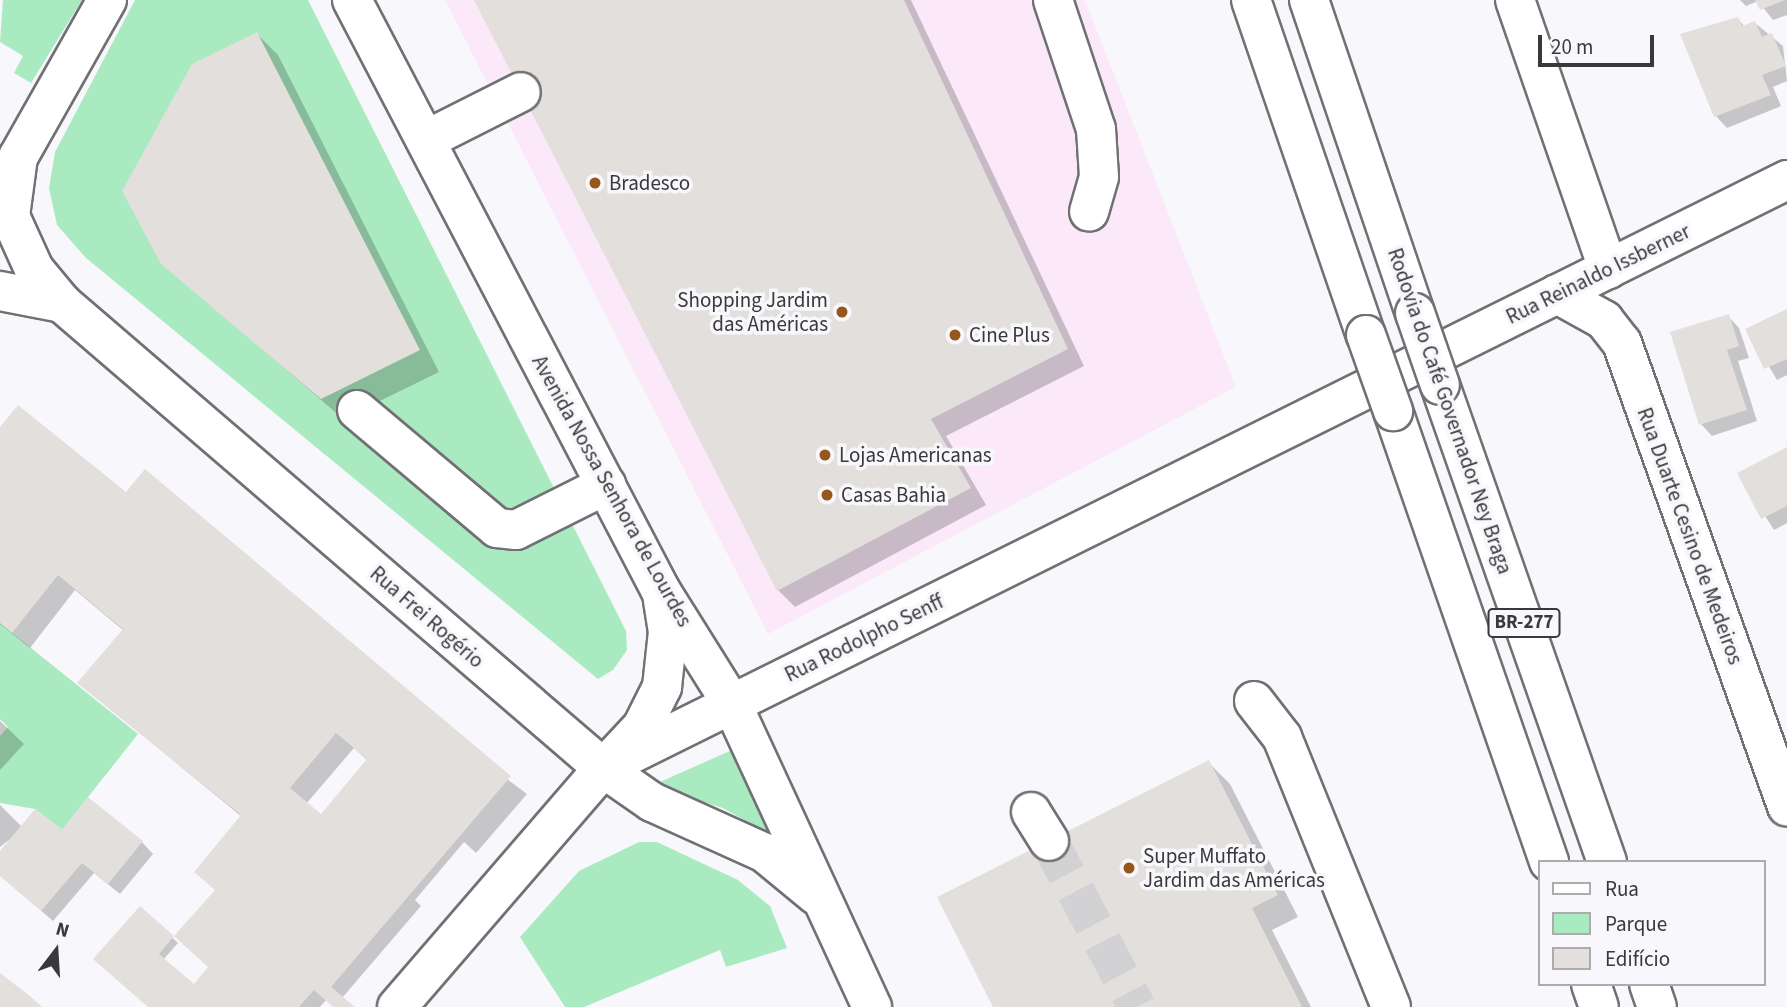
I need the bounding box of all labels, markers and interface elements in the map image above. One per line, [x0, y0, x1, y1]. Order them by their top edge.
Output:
scale bar [1542, 21, 1658, 65]
text: 20 m [1551, 32, 1593, 62]
place label: Bradesco [609, 170, 690, 196]
marker: Bradesco [587, 175, 603, 191]
street label: Rua Reinaldo Issberner [1502, 218, 1694, 330]
street label: Rodovia do Café Governador Ney Braga [1382, 245, 1518, 577]
place label: Shopping Jardim das Américas [677, 287, 828, 337]
marker: Shopping Jardim das Américas [834, 304, 850, 320]
place label: Cine Plus [969, 322, 1050, 348]
marker: Cine Plus [947, 327, 963, 343]
street label: Avenida Nossa Senhora de Lourdes [527, 351, 697, 631]
street label: Rua Duarte Cesino de Medeiros [1632, 404, 1748, 668]
place label: Lojas Americanas [839, 442, 992, 468]
marker: Lojas Americanas [817, 447, 833, 463]
place label: Casas Bahia [841, 482, 946, 508]
marker: Casas Bahia [819, 487, 835, 503]
street label: Rua Frei Rogério [365, 561, 489, 673]
street label: Rua Rodolpho Senff [780, 589, 948, 687]
road number: BR-277 [1487, 608, 1561, 638]
place label: Super Muffato Jardim das Américas [1143, 843, 1325, 893]
marker: Super Muffato Jardim das Américas [1121, 860, 1137, 876]
legend [1538, 860, 1766, 986]
text: Rua [1605, 874, 1639, 904]
text: Parque [1605, 909, 1667, 939]
north arrow [21, 916, 91, 986]
text: N [52, 916, 72, 945]
text: Edifício [1605, 944, 1670, 974]

